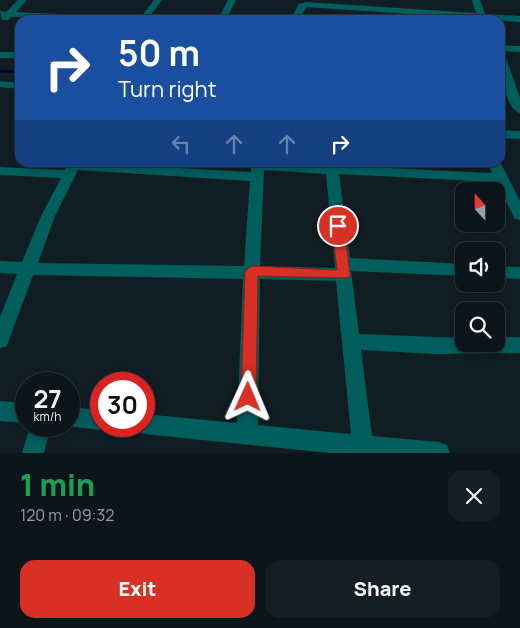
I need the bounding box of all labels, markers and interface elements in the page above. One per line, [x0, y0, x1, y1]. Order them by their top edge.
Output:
text: 50 m [118, 29, 200, 77]
icon: right [35, 35, 100, 100]
text: Turn right [118, 74, 216, 104]
icon: left [167, 130, 195, 158]
icon: ahead [220, 130, 248, 158]
icon: ahead [273, 130, 301, 158]
icon: right [326, 130, 354, 158]
north arrow [455, 182, 505, 232]
map controls [455, 182, 505, 352]
pin [317, 205, 359, 247]
icon: arrive [324, 212, 352, 240]
button: sound [455, 242, 505, 292]
button: search [455, 302, 505, 352]
position arrow [221, 370, 273, 422]
speed limit sign: 30 [90, 372, 155, 437]
text: 27 [33, 381, 62, 416]
text: km/h [34, 408, 61, 425]
text: 1 min [20, 464, 95, 505]
button: close [448, 470, 500, 522]
text: 120 m · 09:32 [20, 504, 114, 526]
button: Exit [20, 560, 255, 618]
button: Share [265, 560, 500, 618]

